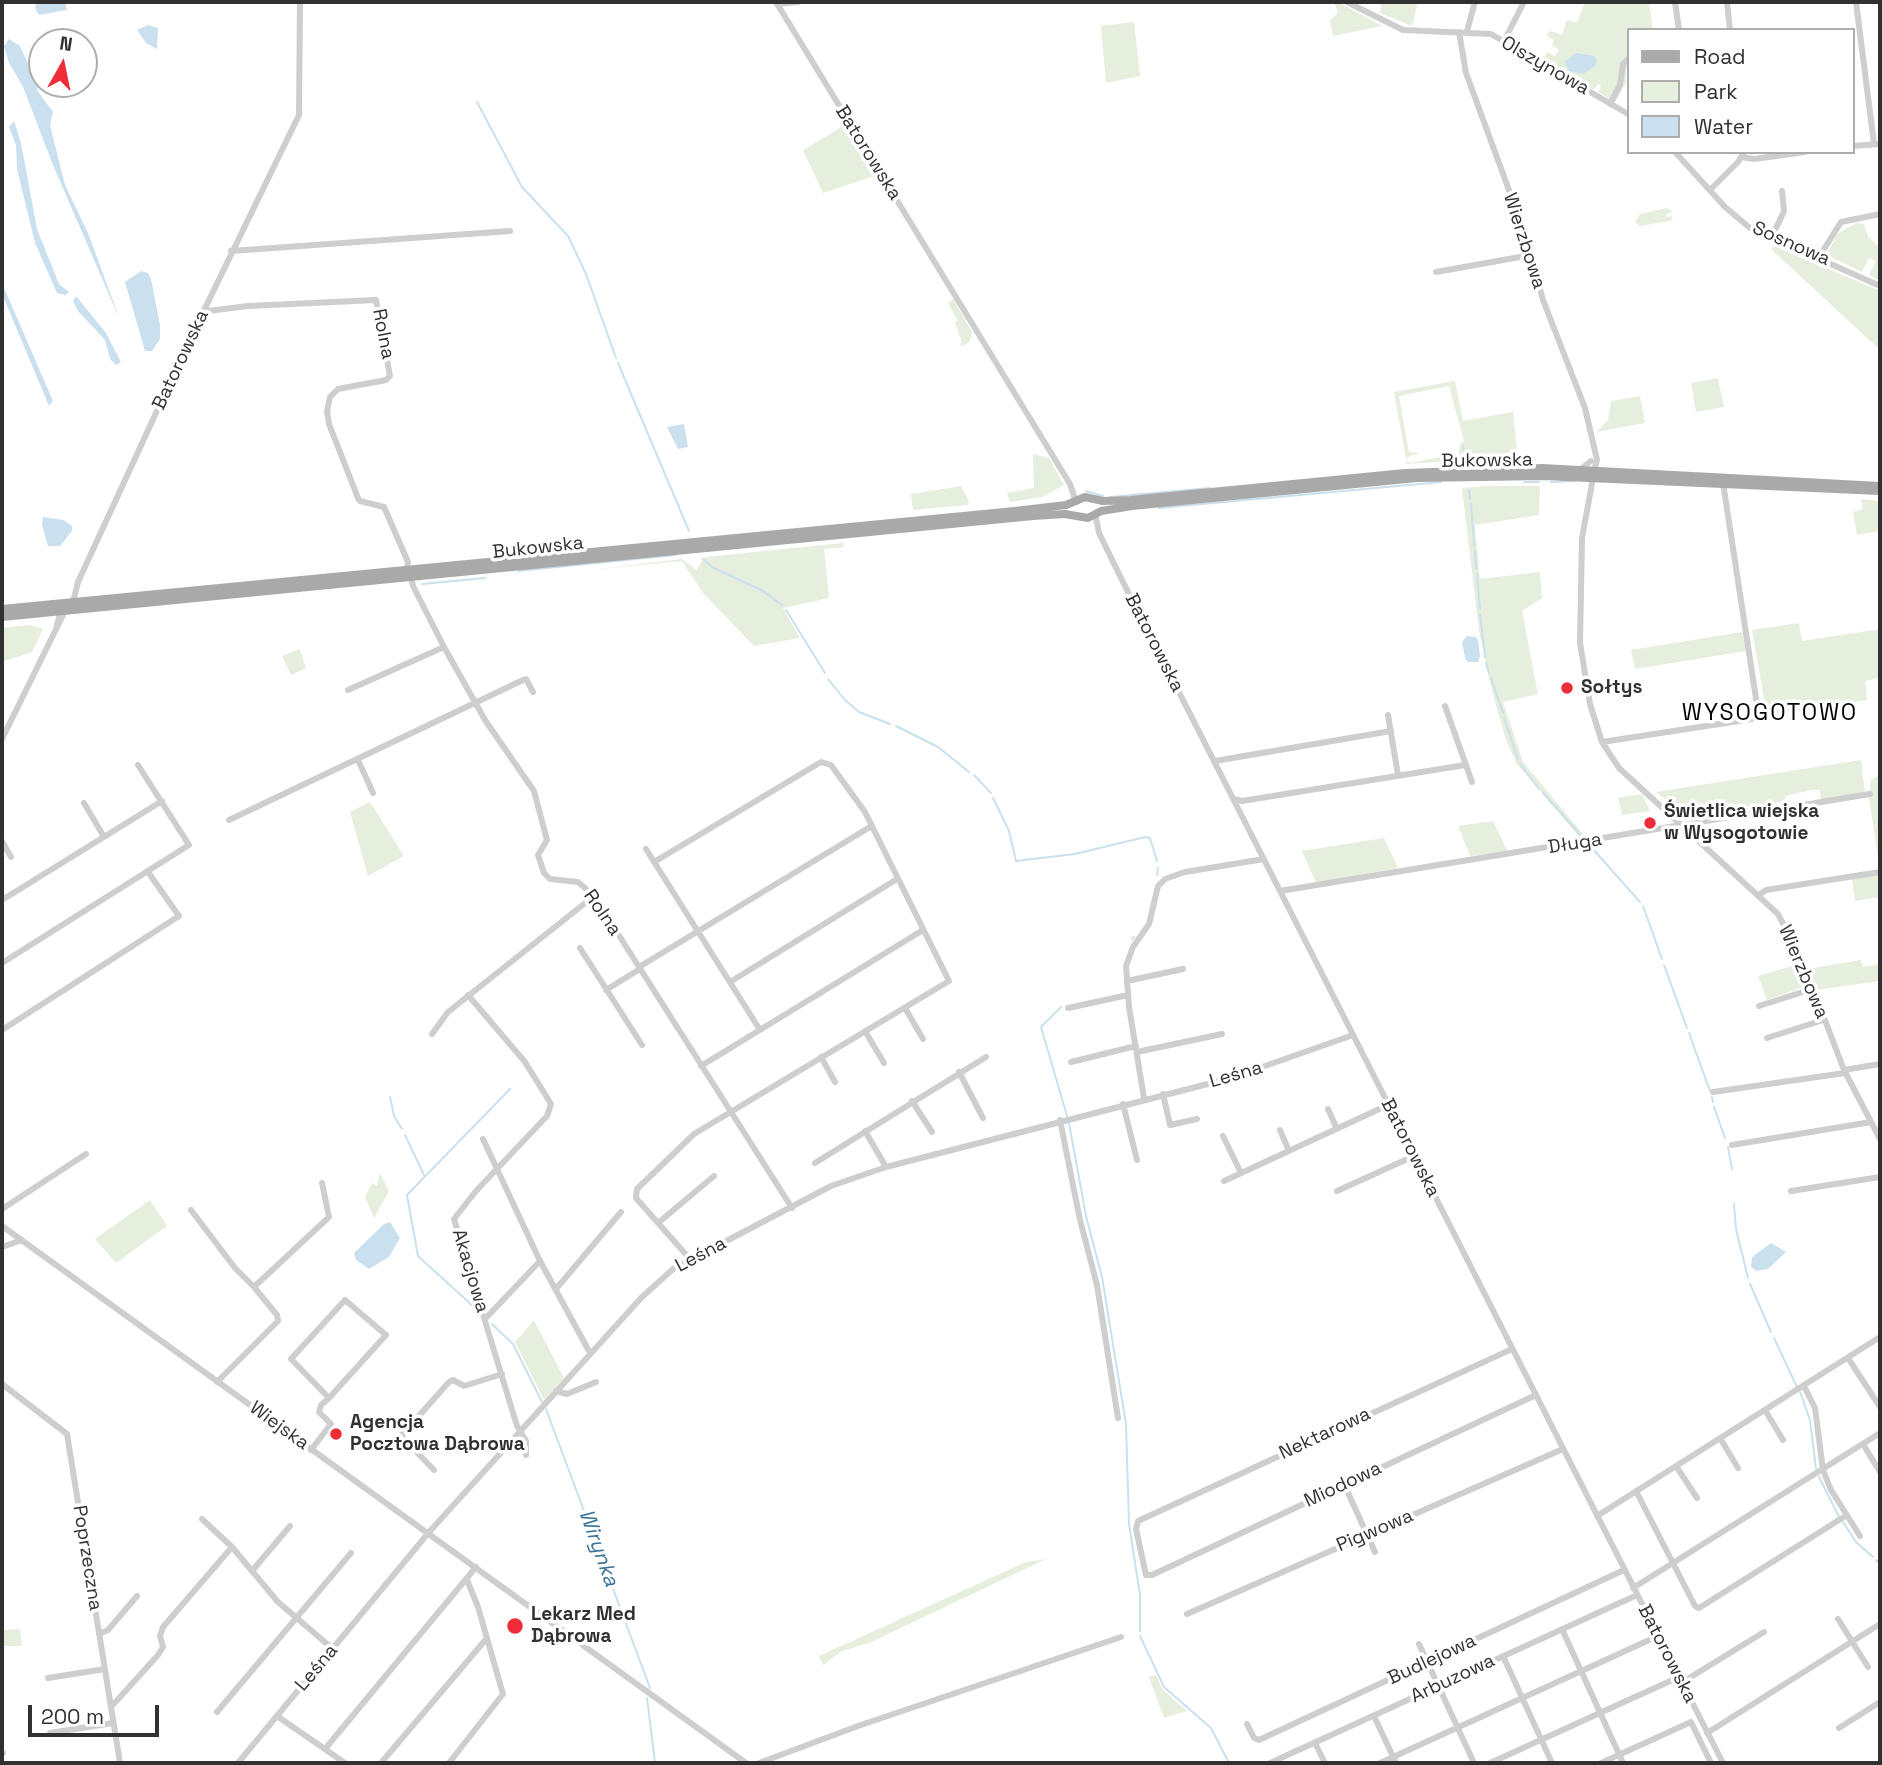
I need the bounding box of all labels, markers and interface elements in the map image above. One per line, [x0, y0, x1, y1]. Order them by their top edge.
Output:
north arrow [28, 28, 98, 98]
legend [1626, 28, 1854, 154]
text: N [58, 30, 74, 57]
street label: Olszynowa [1497, 32, 1593, 100]
text: Road [1694, 43, 1746, 70]
text: Park [1694, 78, 1738, 105]
street label: Batorowska [830, 101, 906, 205]
text: Water [1694, 113, 1753, 140]
street label: Wierzbowa [1498, 190, 1550, 292]
street label: Sosnowa [1749, 217, 1833, 271]
street label: Batorowska [148, 306, 214, 414]
street label: Rolna [367, 307, 399, 361]
street label: Bukowska [1441, 449, 1533, 473]
street label: Bukowska [491, 532, 585, 564]
street label: Batorowska [1119, 590, 1189, 696]
place label: Sołtys [1581, 677, 1642, 699]
marker: Sołtys [1559, 680, 1575, 696]
district label: WYSOGOTOWO [1683, 700, 1857, 728]
place label: Świetlica wiejska w Wysogotowie [1664, 801, 1819, 845]
marker: Świetlica wiejska w Wysogotowie [1642, 815, 1658, 831]
street label: Długa [1546, 828, 1604, 860]
street label: Rolna [578, 886, 626, 940]
street label: Wierzbowa [1773, 922, 1833, 1022]
street label: Leśna [1207, 1057, 1265, 1093]
street label: Batorowska [1375, 1095, 1445, 1201]
street label: Akacjowa [446, 1226, 494, 1316]
street label: Leśna [672, 1232, 730, 1278]
street label: Wiejska [245, 1397, 313, 1455]
street label: Nektarowa [1276, 1403, 1374, 1465]
place label: Agencja Pocztowa Dąbrowa [350, 1412, 525, 1456]
marker: Agencja Pocztowa Dąbrowa [328, 1426, 344, 1442]
street label: Miodowa [1301, 1457, 1385, 1513]
street label: Poprzeczna [67, 1504, 107, 1612]
street label: Pigwowa [1333, 1505, 1417, 1557]
water label: Wirynka [572, 1506, 624, 1590]
street label: Batorowska [1632, 1601, 1702, 1707]
place label: Lekarz Med Dąbrowa [531, 1604, 636, 1648]
marker: Lekarz Med Dąbrowa [505, 1616, 525, 1636]
street label: Budlejowa [1384, 1630, 1480, 1690]
street label: Leśna [291, 1640, 343, 1696]
street label: Arbuzowa [1407, 1650, 1499, 1708]
scale bar [32, 1692, 163, 1736]
text: 200 m [41, 1703, 104, 1730]

